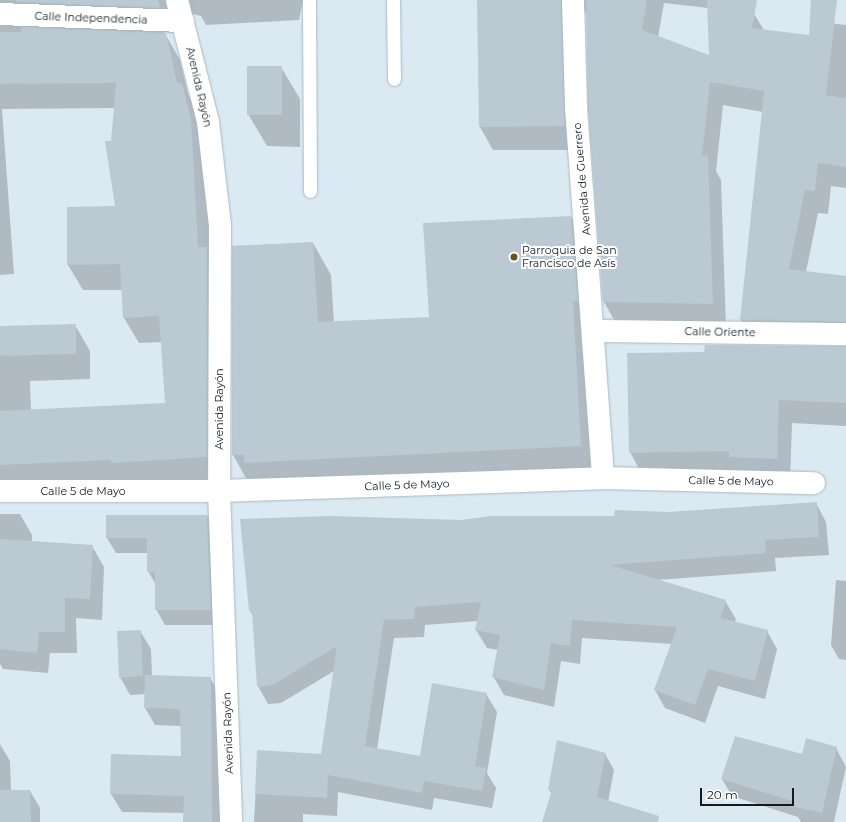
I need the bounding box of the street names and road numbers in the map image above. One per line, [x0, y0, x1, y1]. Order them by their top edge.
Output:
street label: Calle Independencia [34, 9, 148, 27]
street label: Avenida Rayón [183, 46, 215, 128]
street label: Avenida de Guerrero [570, 122, 594, 236]
street label: Calle Oriente [684, 325, 756, 339]
street label: Avenida Rayón [212, 368, 226, 450]
street label: Calle 5 de Mayo [688, 474, 774, 488]
street label: Calle 5 de Mayo [364, 477, 450, 493]
street label: Calle 5 de Mayo [40, 484, 126, 498]
street label: Avenida Rayón [220, 692, 236, 774]

